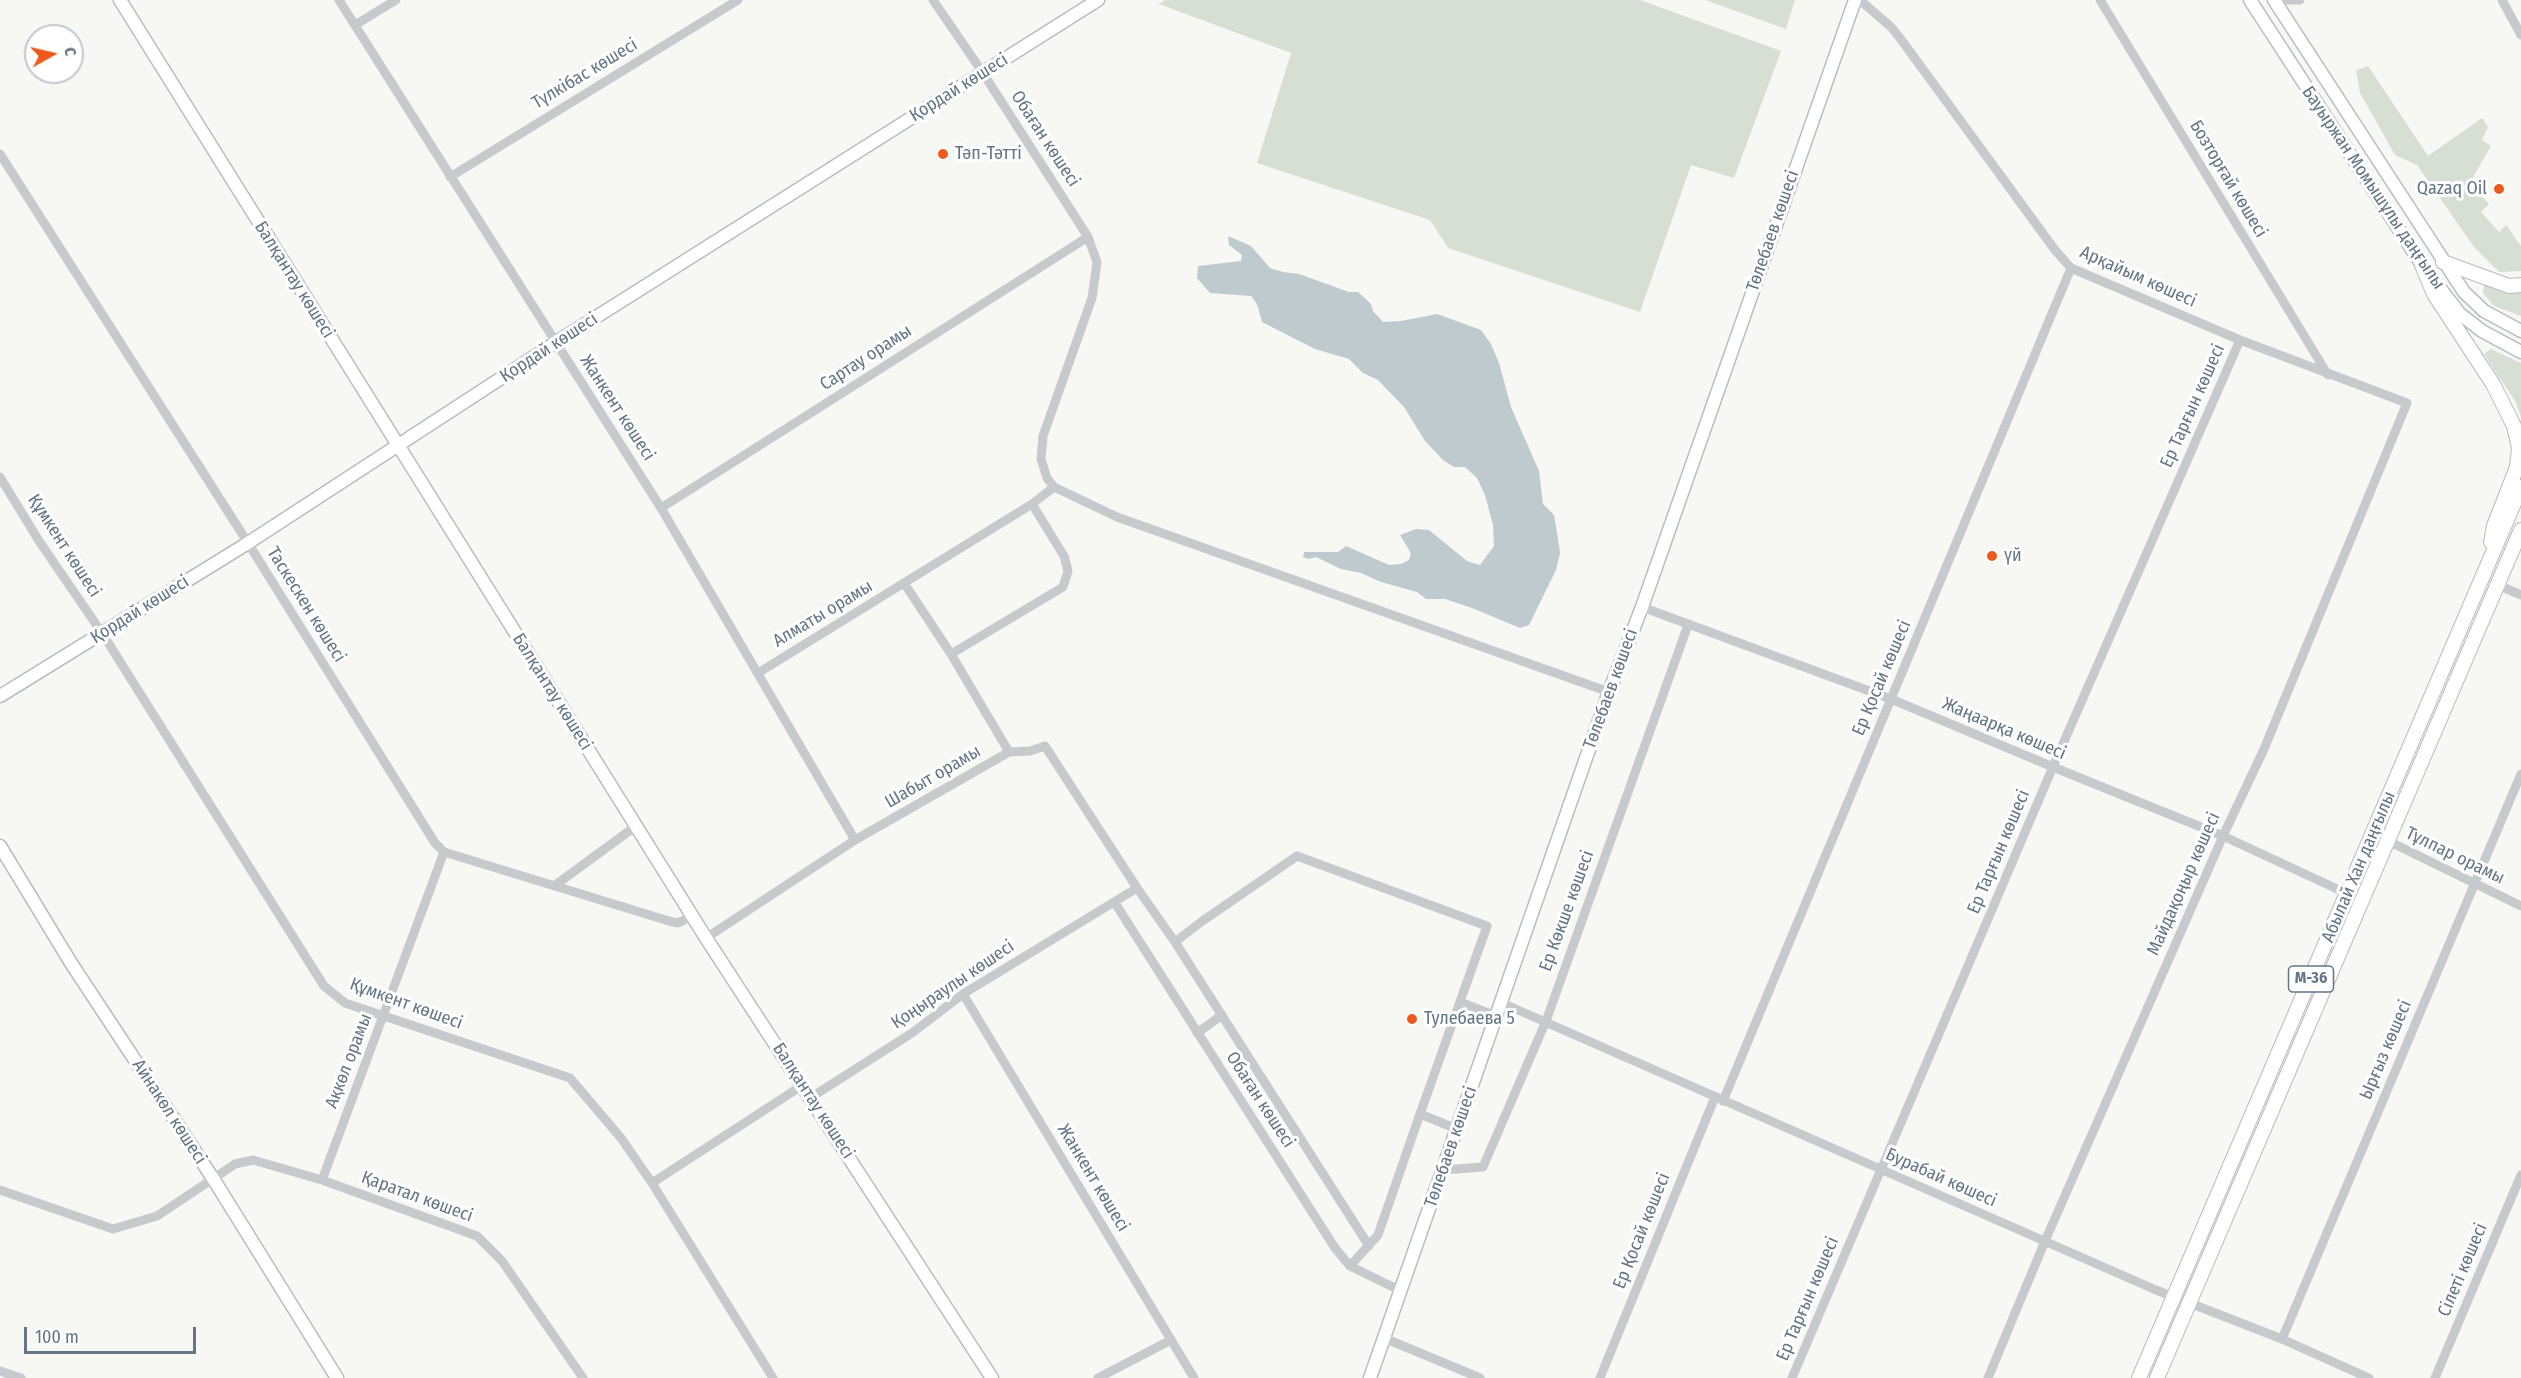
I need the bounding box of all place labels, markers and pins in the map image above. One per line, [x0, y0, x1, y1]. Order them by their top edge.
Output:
place label: Тәп-Тәтті [955, 143, 1022, 165]
marker: Тәп-Тәтті [936, 147, 950, 161]
place label: Qazaq Oil [2417, 178, 2487, 200]
marker: Qazaq Oil [2492, 182, 2506, 196]
place label: үй [2004, 545, 2022, 567]
marker: үй [1985, 549, 1999, 563]
place label: Тулебаева 5 [1424, 1008, 1515, 1030]
marker: Тулебаева 5 [1405, 1012, 1419, 1026]

